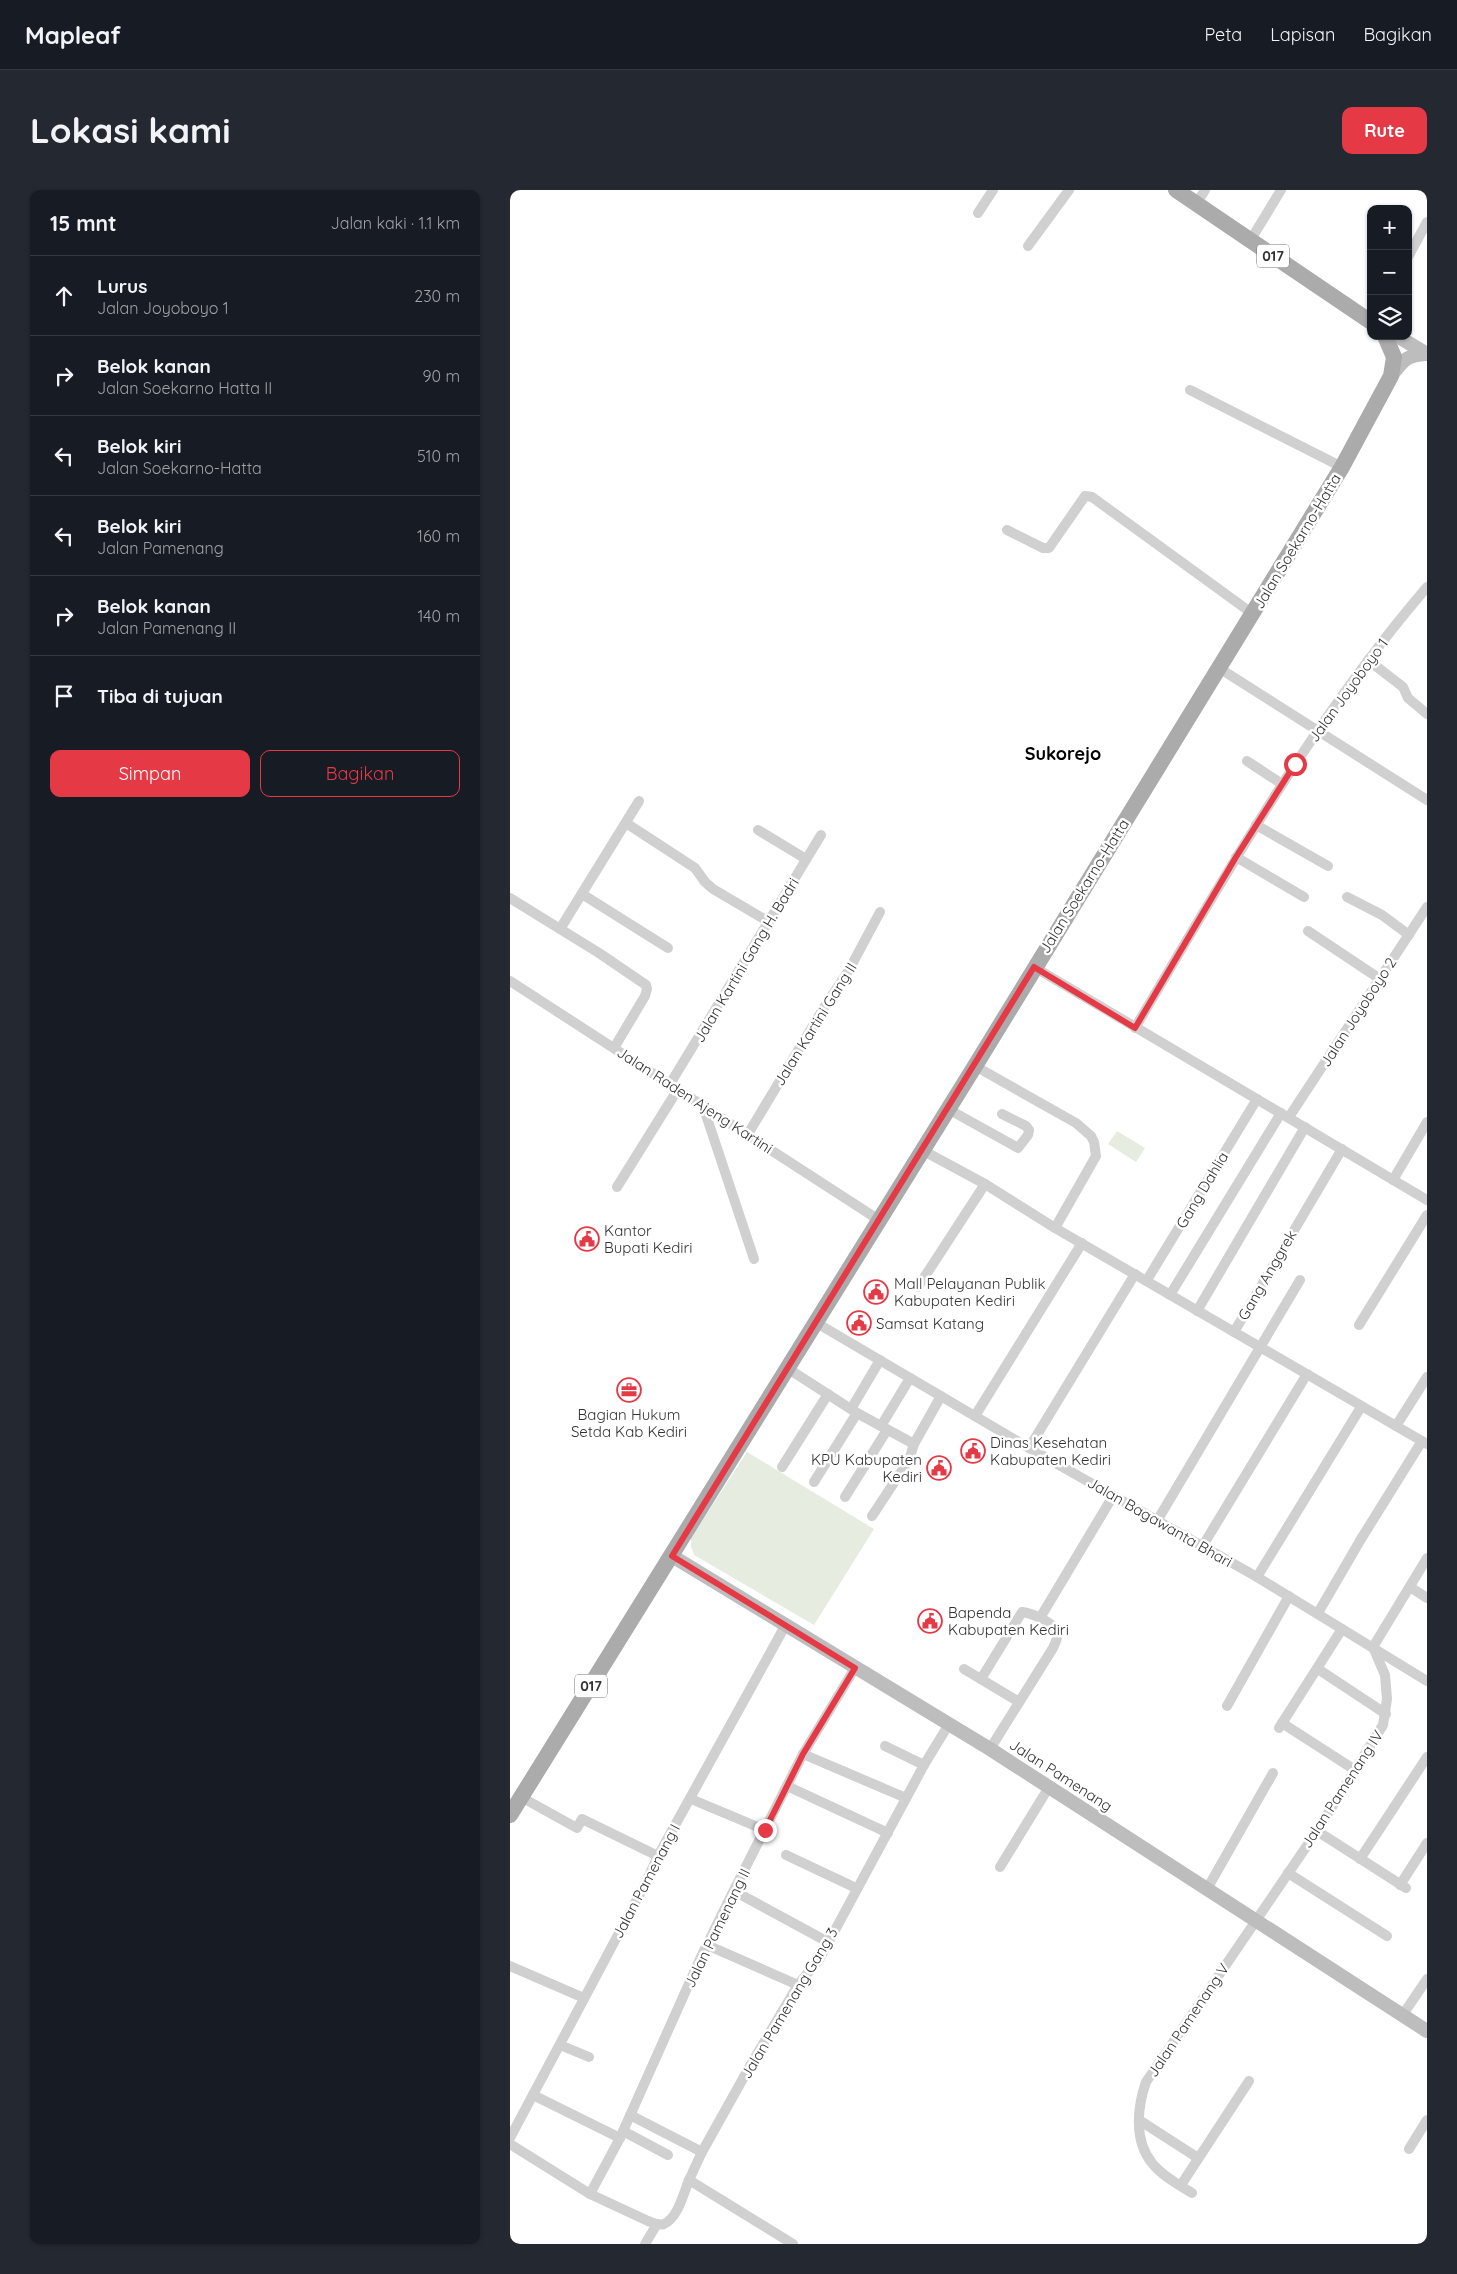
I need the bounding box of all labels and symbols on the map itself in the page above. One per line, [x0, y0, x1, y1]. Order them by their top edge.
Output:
road number: 017 [1257, 244, 1289, 268]
street label: Jalan Soekarno-Hatta [1249, 470, 1345, 612]
street label: Jalan Joyoboyo 1 [1304, 634, 1392, 746]
district label: Sukorejo [1025, 742, 1101, 765]
route start [1284, 753, 1307, 776]
street label: Jalan Soekarno-Hatta [1035, 815, 1133, 957]
street label: Jalan Kartini Gang H. Badri [689, 874, 803, 1046]
street label: Jalan Joyoboyo 2 [1316, 954, 1400, 1070]
street label: Jalan Kartini Gang II [769, 959, 861, 1089]
street label: Jalan Raden Ajeng Kartini [613, 1042, 777, 1158]
street label: Gang Dahlia [1172, 1148, 1232, 1232]
place label: Kantor Bupati Kediri [604, 1221, 692, 1257]
public building icon: Kantor Bupati Kediri [574, 1226, 600, 1252]
street label: Gang Anggrek [1234, 1227, 1300, 1323]
place label: Mall Pelayanan Publik Kabupaten Kediri [894, 1274, 1046, 1310]
public building icon: Mall Pelayanan Publik Kabupaten Kediri [863, 1279, 889, 1305]
public building icon: Samsat Katang [846, 1310, 872, 1336]
place label: Samsat Katang [876, 1314, 984, 1333]
office icon: Bagian Hukum Setda Kab Kediri [616, 1377, 642, 1403]
place label: Bagian Hukum Setda Kab Kediri [571, 1405, 687, 1441]
place label: Dinas Kesehatan Kabupaten Kediri [990, 1433, 1111, 1469]
public building icon: Dinas Kesehatan Kabupaten Kediri [960, 1438, 986, 1464]
place label: KPU Kabupaten Kediri [811, 1450, 922, 1486]
public building icon: KPU Kabupaten Kediri [926, 1455, 952, 1481]
street label: Jalan Bagawanta Bhari [1084, 1473, 1236, 1571]
place label: Bapenda Kabupaten Kediri [948, 1603, 1069, 1639]
public building icon: Bapenda Kabupaten Kediri [917, 1608, 943, 1634]
road number: 017 [575, 1674, 607, 1698]
street label: Jalan Pamenang IV [1297, 1726, 1387, 1851]
street label: Jalan Pamenang [1006, 1735, 1116, 1815]
route end [754, 1819, 777, 1842]
street label: Jalan Pamenang I [608, 1821, 684, 1941]
street label: Jalan Pamenang II [680, 1865, 754, 1991]
street label: Jalan Pamenang Gang 3 [736, 1924, 842, 2082]
street label: Jalan Pamenang V [1143, 1960, 1233, 2080]

